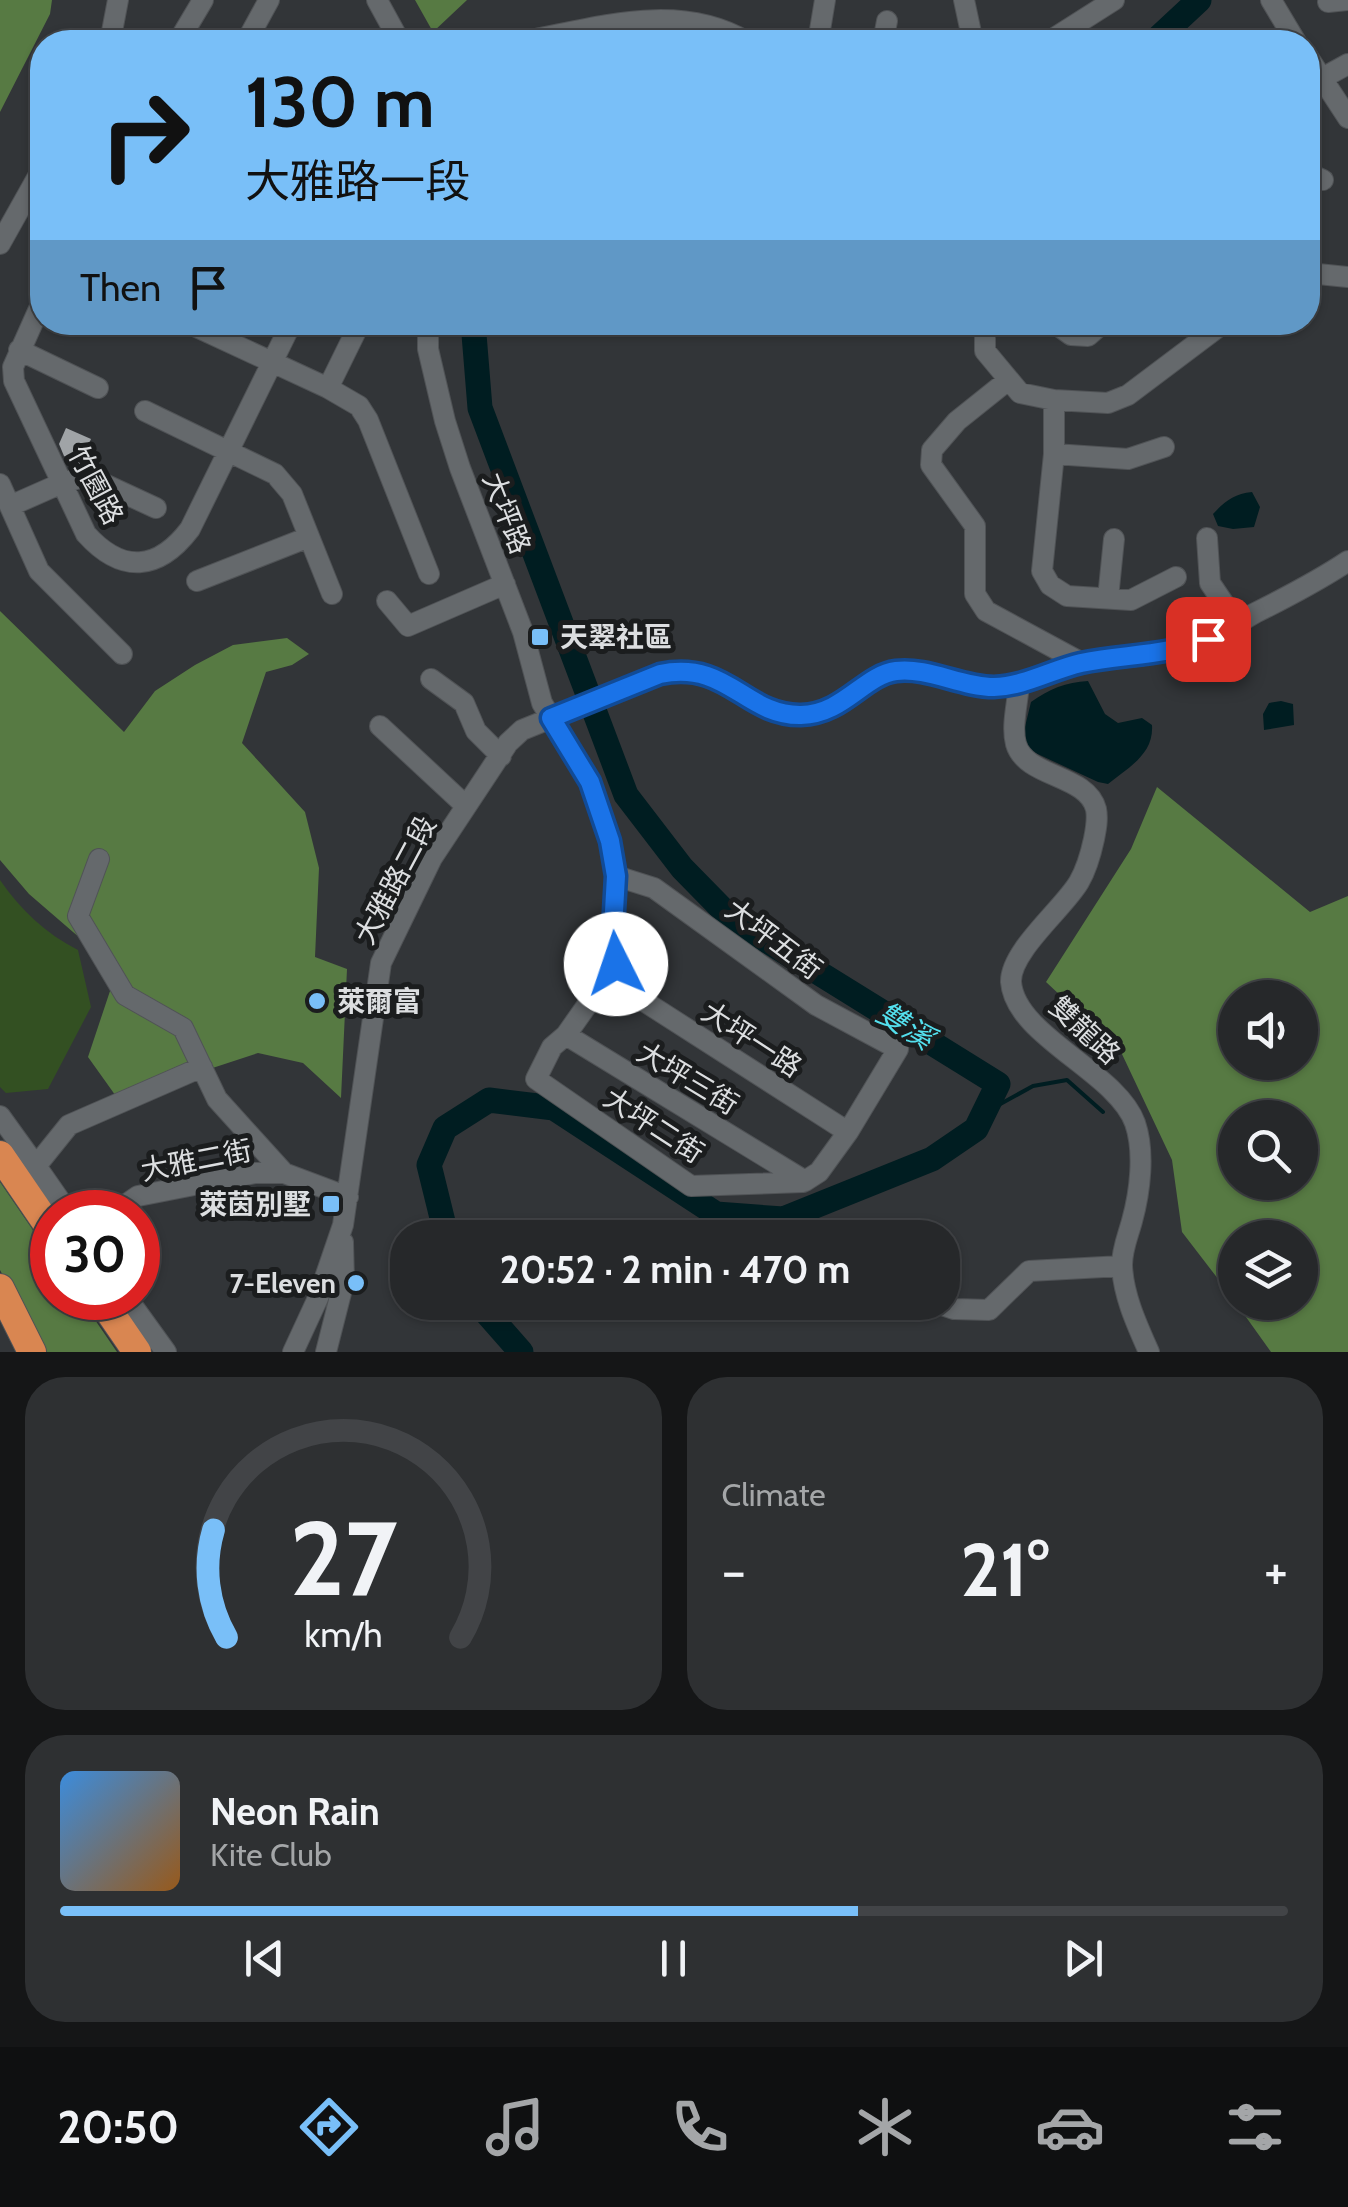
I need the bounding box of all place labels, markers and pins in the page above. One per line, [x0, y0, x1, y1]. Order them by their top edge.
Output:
pin [1166, 597, 1251, 682]
place label: 天翠社區 [560, 620, 672, 654]
marker: 天翠社區 [529, 626, 551, 648]
place label: 萊爾富 [337, 984, 421, 1018]
marker: 萊爾富 [306, 990, 328, 1012]
place label: 萊茵別墅 [199, 1187, 311, 1221]
marker: 萊茵別墅 [320, 1193, 342, 1215]
place label: 7-Eleven [230, 1266, 336, 1300]
marker: 7-Eleven [345, 1272, 367, 1294]

